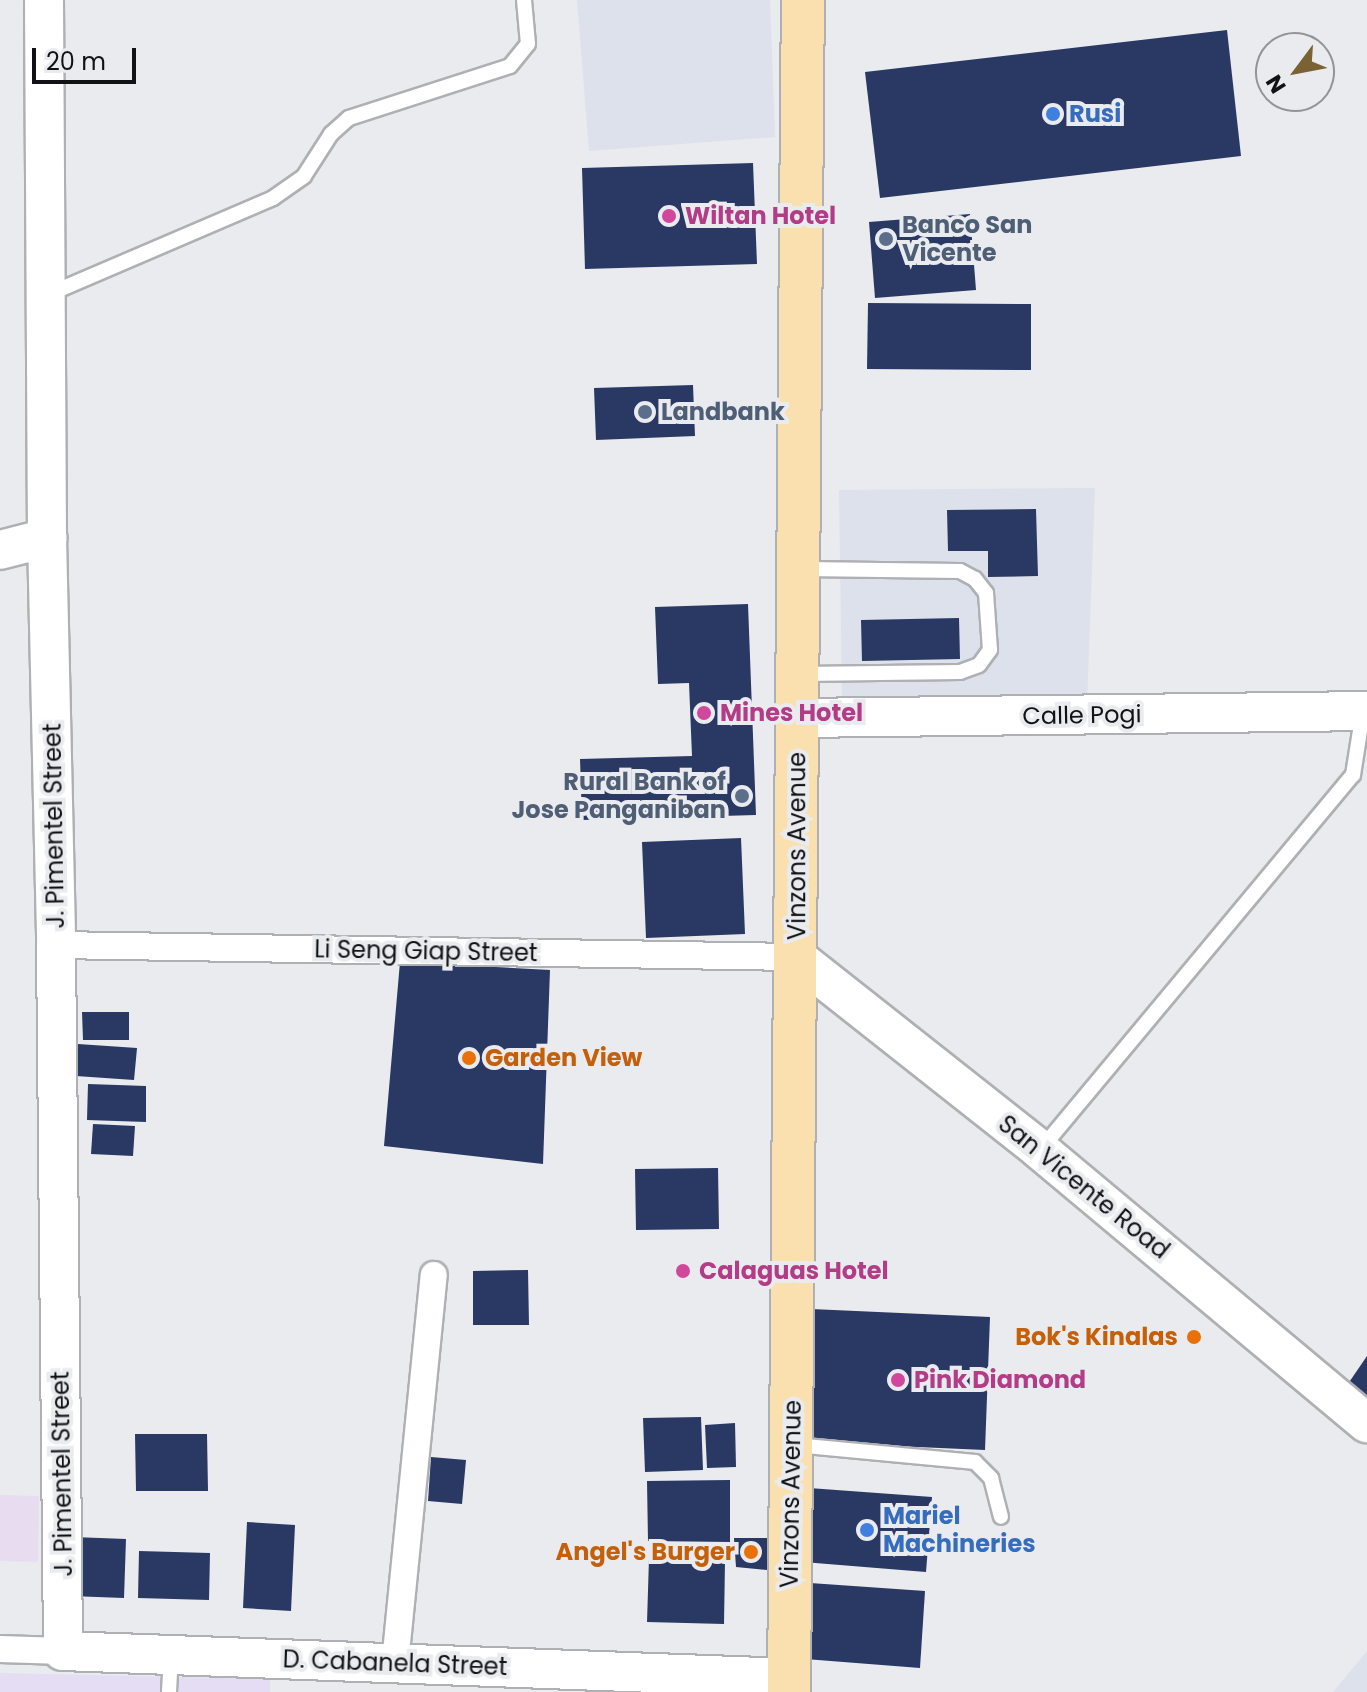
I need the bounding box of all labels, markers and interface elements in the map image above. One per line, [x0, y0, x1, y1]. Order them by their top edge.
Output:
scale bar [36, 32, 140, 82]
north arrow [1255, 32, 1335, 112]
text: 20 m [46, 45, 106, 78]
text: N [1258, 69, 1293, 99]
place label: Rusi [1069, 100, 1121, 128]
marker: Rusi [1044, 105, 1062, 123]
place label: Wiltan Hotel [685, 202, 836, 230]
marker: Wiltan Hotel [660, 207, 678, 225]
place label: Banco San Vicente [902, 211, 1032, 267]
marker: Banco San Vicente [877, 230, 895, 248]
place label: Landbank [661, 398, 785, 426]
marker: Landbank [636, 403, 654, 421]
place label: Mines Hotel [720, 699, 863, 727]
street label: Calle Pogi [1022, 700, 1142, 730]
marker: Mines Hotel [695, 704, 713, 722]
street label: J. Pimentel Street [38, 723, 70, 929]
street label: Vinzons Avenue [783, 752, 811, 940]
place label: Rural Bank of Jose Panganiban [512, 768, 726, 824]
marker: Rural Bank of Jose Panganiban [733, 787, 751, 805]
street label: Li Seng Giap Street [314, 935, 538, 967]
place label: Garden View [485, 1044, 642, 1072]
marker: Garden View [460, 1049, 478, 1067]
street label: San Vicente Road [993, 1109, 1175, 1265]
place label: Calaguas Hotel [699, 1257, 889, 1285]
marker: Calaguas Hotel [674, 1262, 692, 1280]
place label: Bok's Kinalas [1015, 1323, 1178, 1351]
marker: Bok's Kinalas [1185, 1328, 1203, 1346]
place label: Pink Diamond [914, 1366, 1086, 1394]
street label: J. Pimentel Street [46, 1371, 78, 1577]
marker: Pink Diamond [889, 1371, 907, 1389]
street label: Vinzons Avenue [775, 1400, 807, 1588]
place label: Mariel Machineries [883, 1502, 1036, 1558]
marker: Mariel Machineries [858, 1521, 876, 1539]
place label: Angel's Burger [556, 1538, 735, 1566]
marker: Angel's Burger [742, 1543, 760, 1561]
street label: D. Cabanela Street [282, 1645, 508, 1681]

